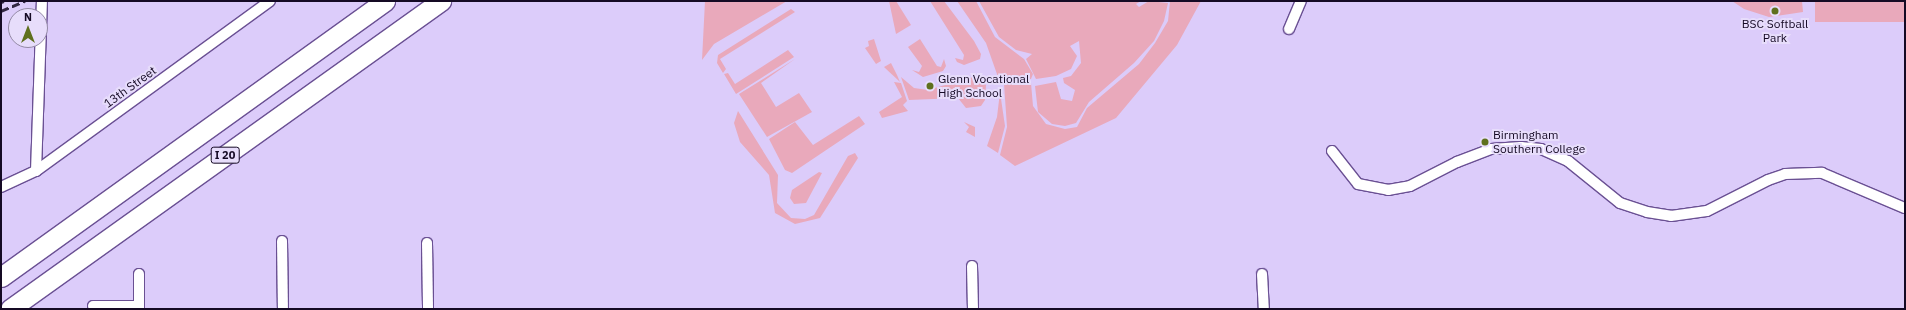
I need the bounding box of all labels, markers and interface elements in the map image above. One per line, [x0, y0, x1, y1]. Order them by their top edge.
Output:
marker: BSC Softball Park [1770, 6, 1780, 16]
north arrow [8, 8, 48, 48]
text: N [24, 10, 32, 24]
place label: BSC Softball Park [1742, 17, 1808, 45]
street label: 13th Street [101, 63, 159, 111]
place label: Glenn Vocational High School [938, 72, 1029, 100]
marker: Glenn Vocational High School [925, 81, 935, 91]
place label: Birmingham Southern College [1493, 128, 1585, 156]
marker: Birmingham Southern College [1480, 137, 1490, 147]
road number: I 20 [210, 146, 240, 164]

